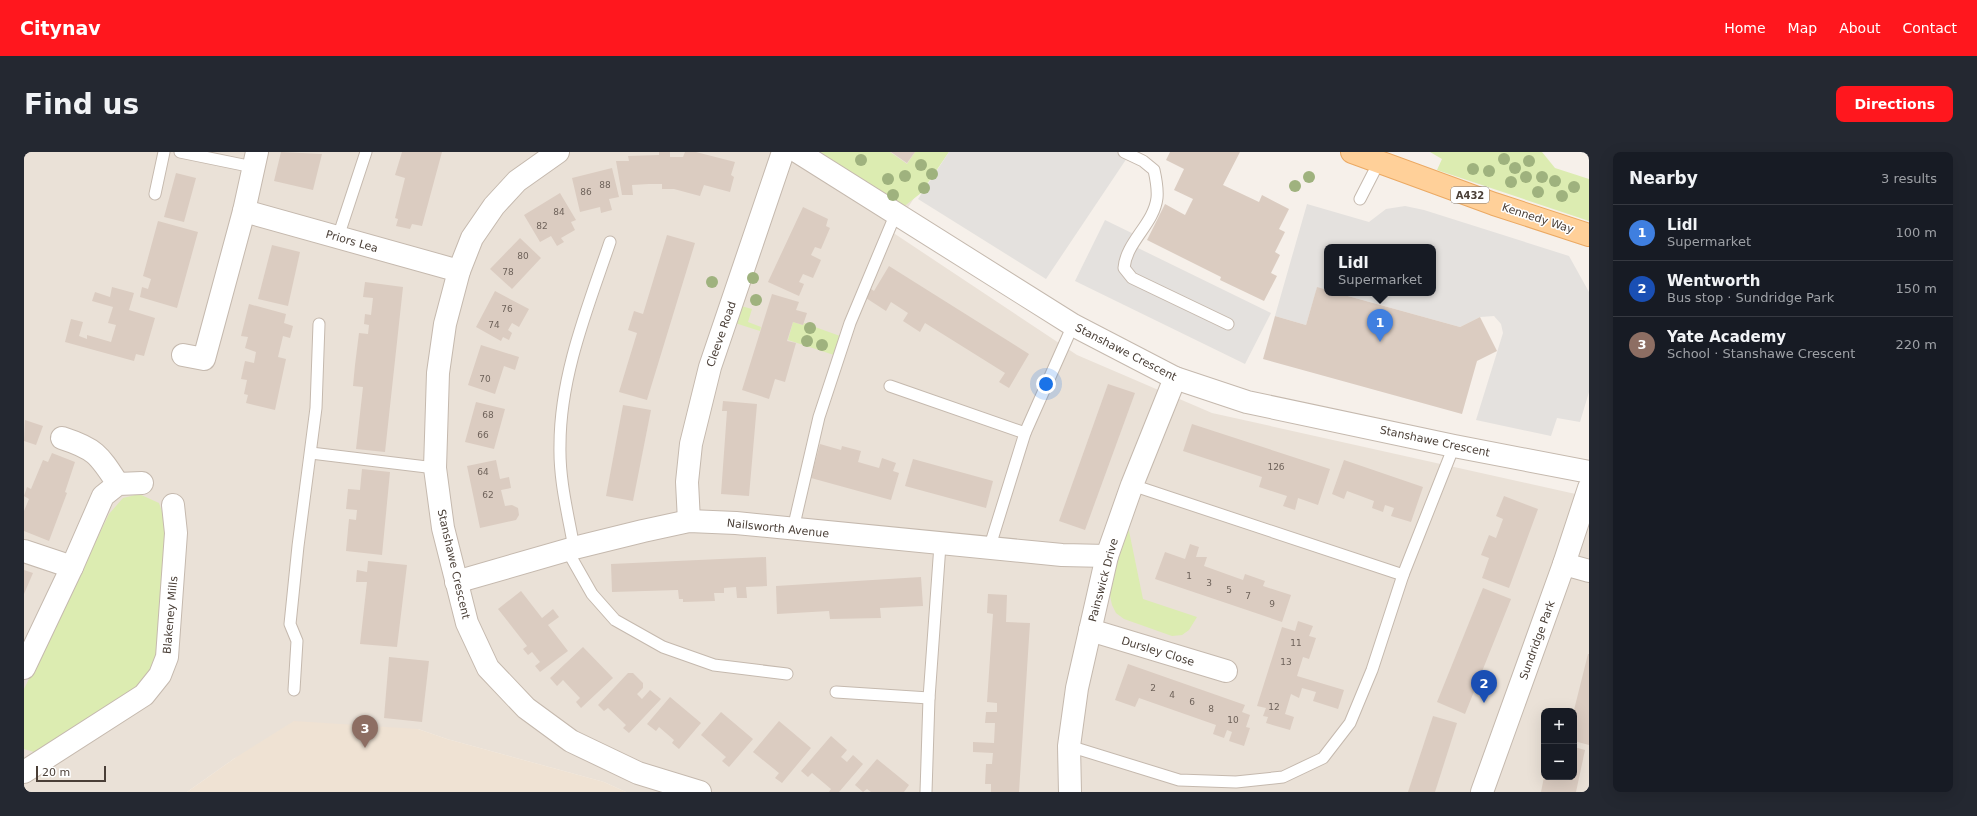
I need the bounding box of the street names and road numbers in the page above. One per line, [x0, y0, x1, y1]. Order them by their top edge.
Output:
road number: A432 [1451, 187, 1489, 203]
street label: Kennedy Way [1500, 201, 1576, 236]
street label: Priors Lea [324, 228, 380, 255]
street label: Cleeve Road [704, 300, 739, 369]
street label: Stanshawe Crescent [1073, 321, 1179, 384]
street label: Stanshawe Crescent [1379, 423, 1492, 460]
street label: Stanshawe Crescent [435, 508, 473, 621]
street label: Nailsworth Avenue [726, 517, 830, 540]
street label: Painswick Drive [1086, 537, 1121, 623]
street label: Blakeney Mills [161, 575, 180, 655]
street label: Sundridge Park [1517, 598, 1558, 682]
street label: Dursley Close [1120, 634, 1196, 669]

